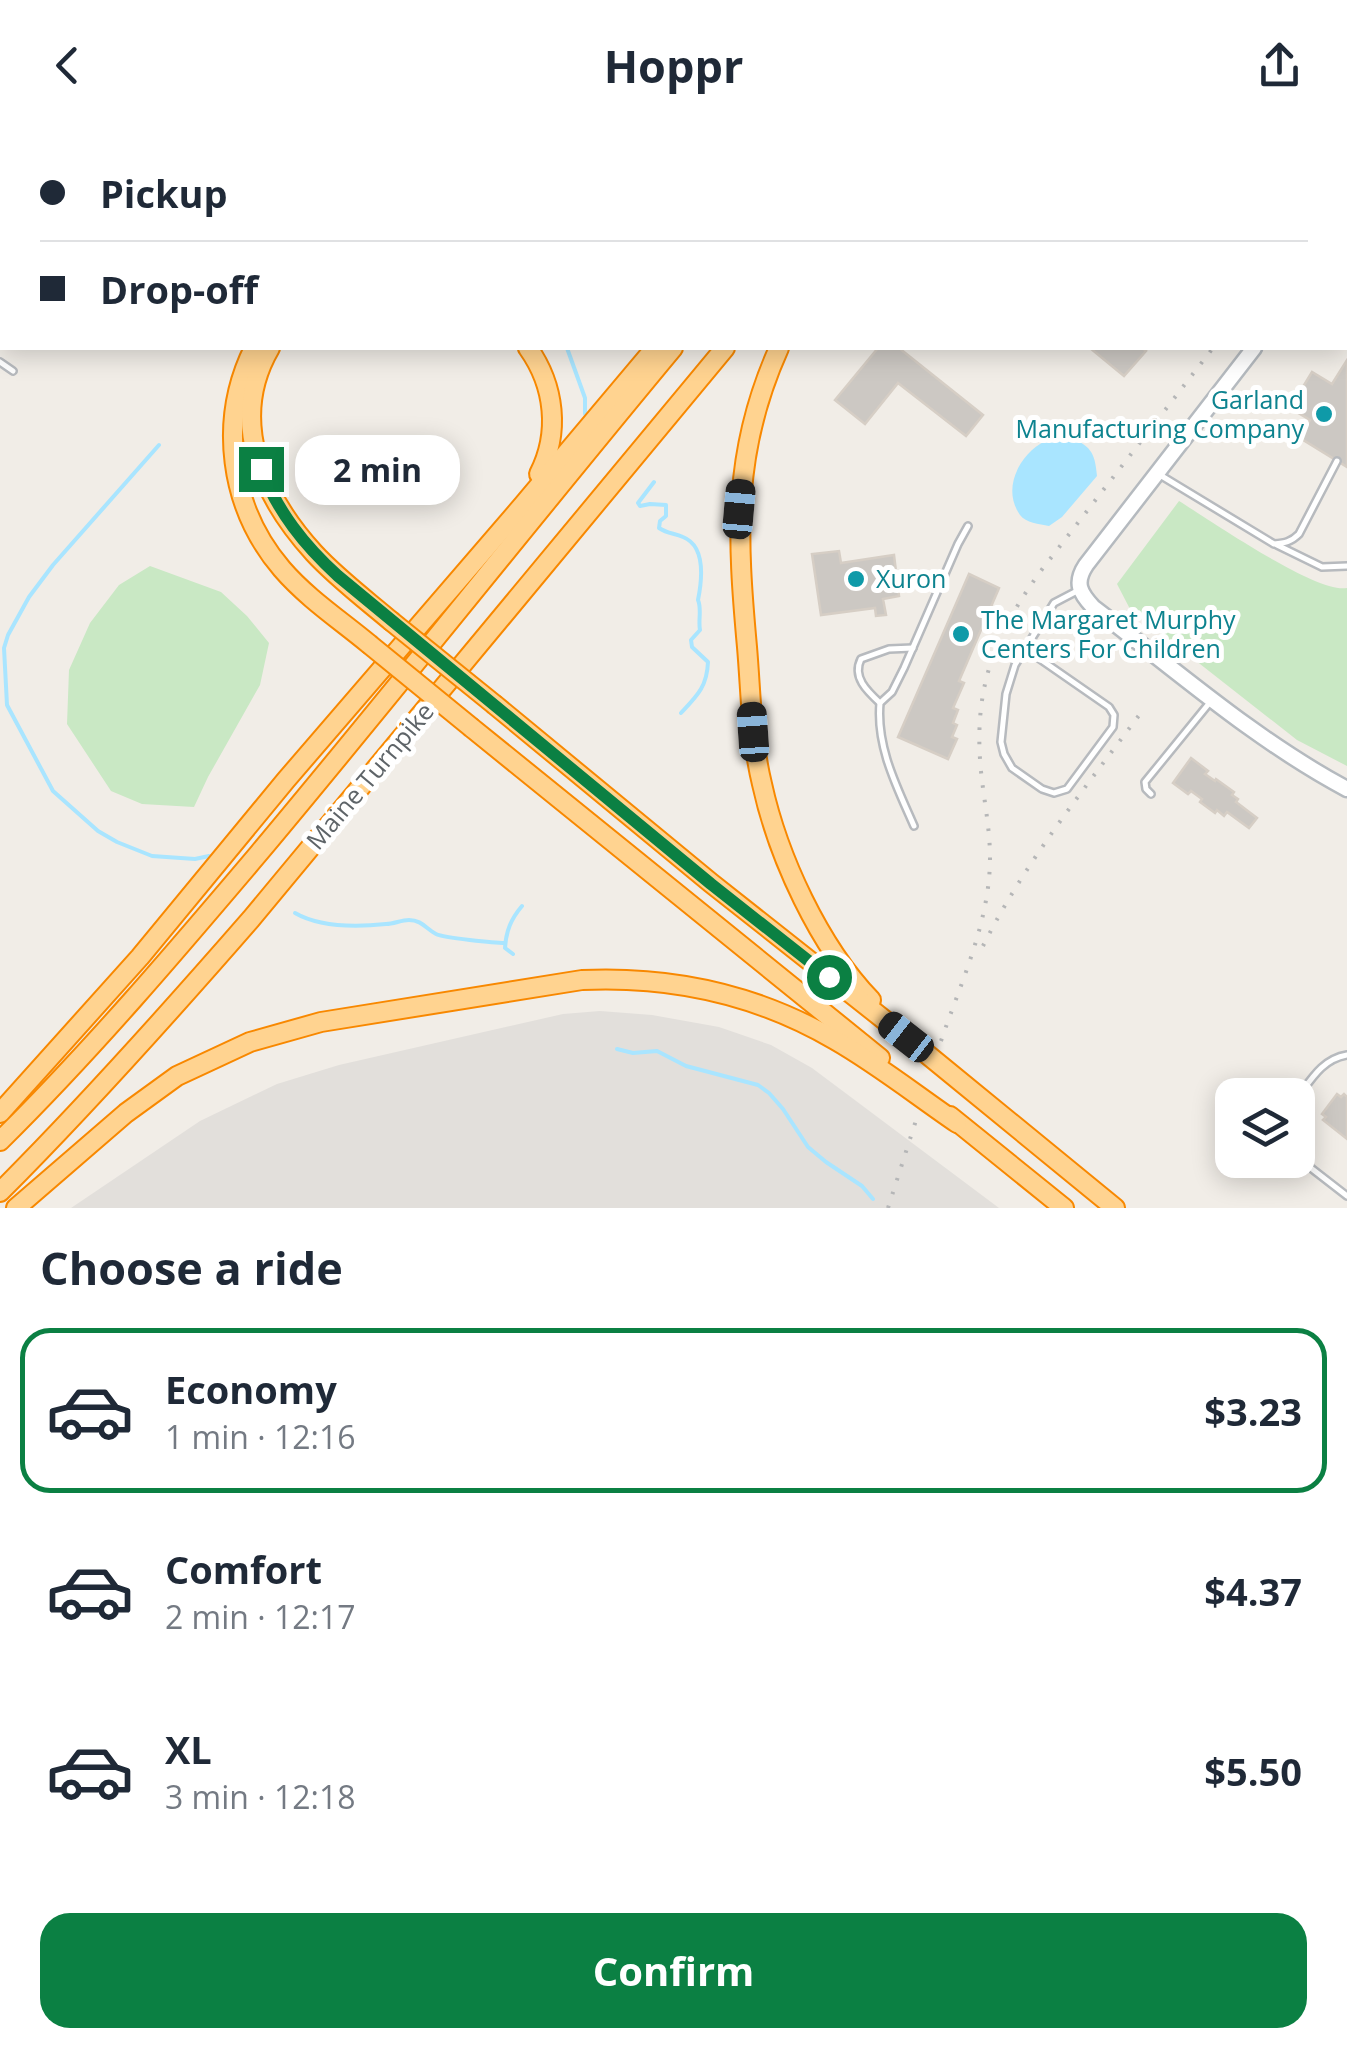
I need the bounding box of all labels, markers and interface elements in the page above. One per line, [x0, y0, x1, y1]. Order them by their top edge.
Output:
text: Hoppr [604, 35, 743, 96]
icon: back [40, 38, 95, 93]
icon: share [1252, 38, 1307, 93]
text: Pickup [100, 167, 228, 219]
text: Drop-off [100, 263, 258, 315]
place label: Garland Manufacturing Company [1016, 382, 1304, 445]
marker: Garland Manufacturing Company [1313, 403, 1335, 425]
callout: 2 min [296, 434, 461, 504]
route end [239, 447, 284, 492]
text: 2 min [333, 448, 422, 491]
car [721, 478, 757, 540]
place label: Xuron [876, 561, 946, 595]
marker: Xuron [845, 568, 867, 590]
place label: The Margaret Murphy Centers For Children [981, 602, 1236, 665]
marker: The Margaret Murphy Centers For Children [950, 623, 972, 645]
street label: Maine Turnpike [298, 695, 441, 856]
car [736, 701, 770, 763]
route start [807, 955, 852, 1000]
car [873, 1007, 939, 1067]
map controls [1215, 1078, 1315, 1178]
button: layers [1215, 1078, 1315, 1178]
text: Choose a ride [40, 1237, 343, 1298]
text: Economy [165, 1363, 337, 1415]
icon: car [45, 1366, 135, 1456]
text: $3.23 [1204, 1385, 1302, 1437]
text: 1 min · 12:16 [165, 1415, 356, 1458]
text: Comfort [165, 1543, 322, 1595]
icon: car [45, 1546, 135, 1636]
text: $4.37 [1204, 1565, 1302, 1617]
text: 2 min · 12:17 [165, 1595, 356, 1638]
text: XL [165, 1723, 212, 1775]
icon: car [45, 1726, 135, 1816]
text: $5.50 [1204, 1745, 1302, 1797]
text: 3 min · 12:18 [165, 1775, 356, 1818]
button: Confirm [40, 1913, 1307, 2028]

